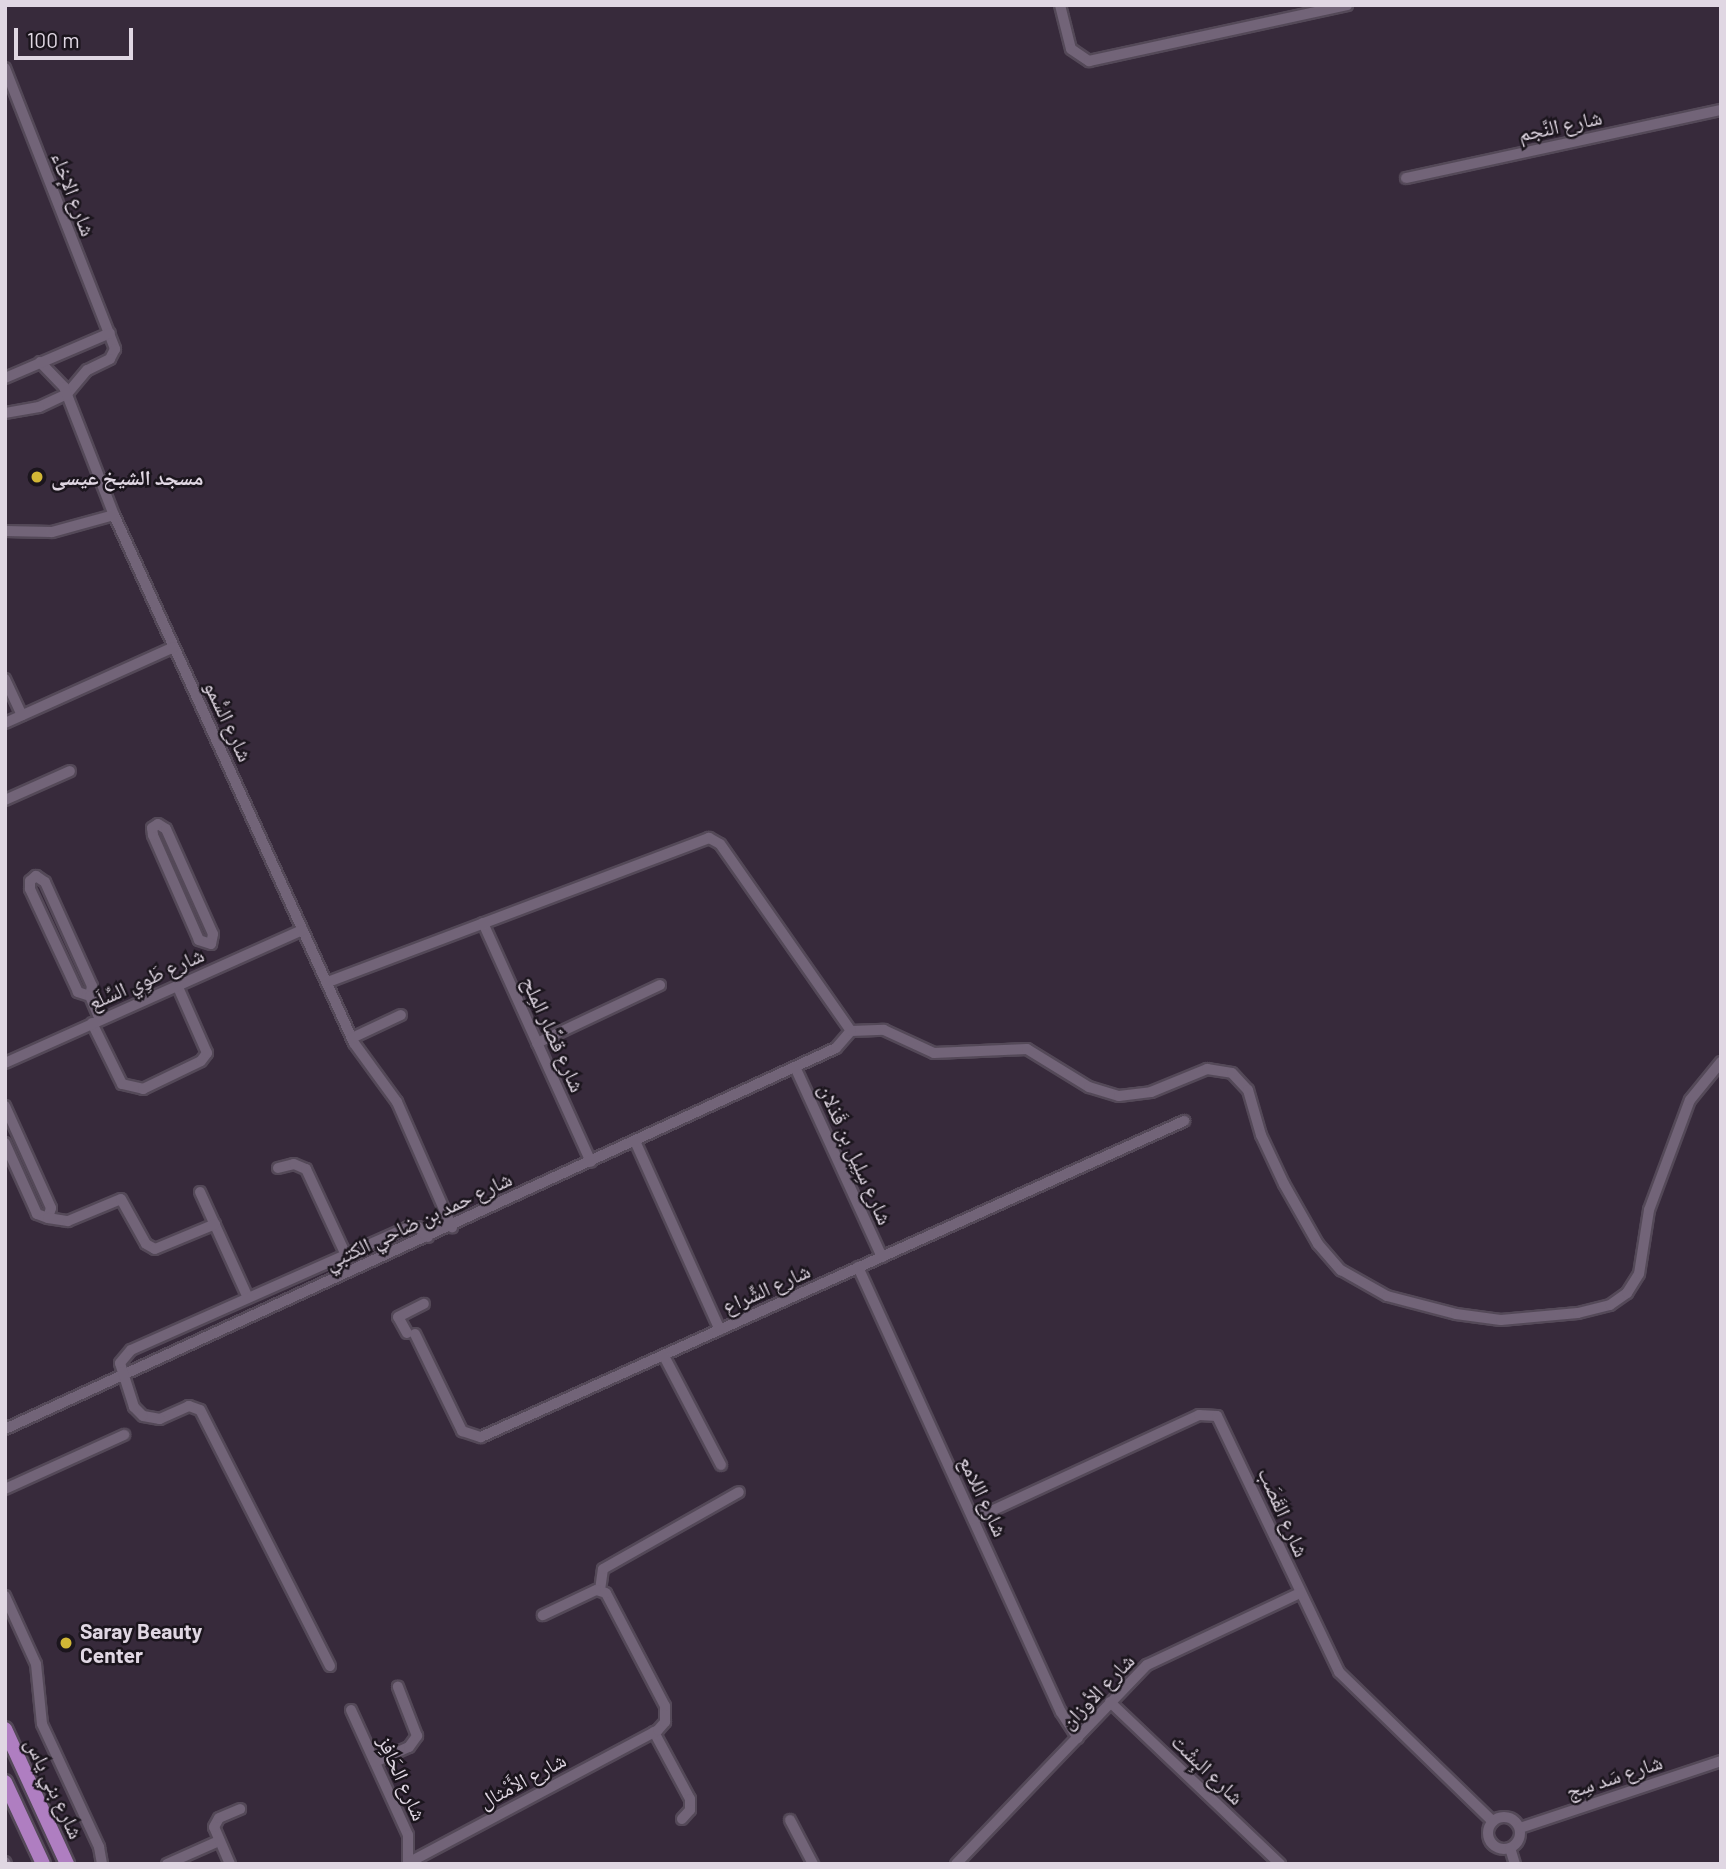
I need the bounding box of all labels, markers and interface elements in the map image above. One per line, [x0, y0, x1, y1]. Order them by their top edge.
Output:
scale bar [18, 14, 136, 58]
text: 100 m [27, 27, 80, 52]
street label: شارع النَّجم [1516, 104, 1604, 146]
street label: شارع الإخاء [46, 148, 102, 240]
place label: مسجد الشيخ عيسى [51, 464, 203, 490]
marker: مسجد الشيخ عيسى [29, 469, 45, 485]
street label: شارع السُّمو [199, 677, 259, 765]
street label: شارع طَوِي السِّلَع [84, 941, 208, 1015]
street label: شارع قصَّار المِلح [517, 972, 591, 1096]
street label: شارع سِلِيل بن قَذلان [814, 1080, 898, 1228]
street label: شارع حمد بن ضاحي الكتبي [320, 1166, 516, 1274]
street label: شارع الشِّراع [718, 1257, 814, 1319]
street label: شارع اللامع [954, 1452, 1014, 1540]
street label: شارع القَصَب [1253, 1463, 1315, 1561]
place label: Saray Beauty Center [80, 1618, 202, 1668]
marker: Saray Beauty Center [58, 1635, 74, 1651]
street label: شارع الأوزان [1055, 1648, 1139, 1734]
street label: شارع البِشْت [1167, 1728, 1249, 1810]
street label: شارع الحَافِز [373, 1732, 433, 1824]
street label: شارع بني ياس [21, 1734, 89, 1842]
street label: شارع الأَمْثال [474, 1747, 570, 1813]
street label: شارع سَد سِج [1563, 1749, 1665, 1803]

